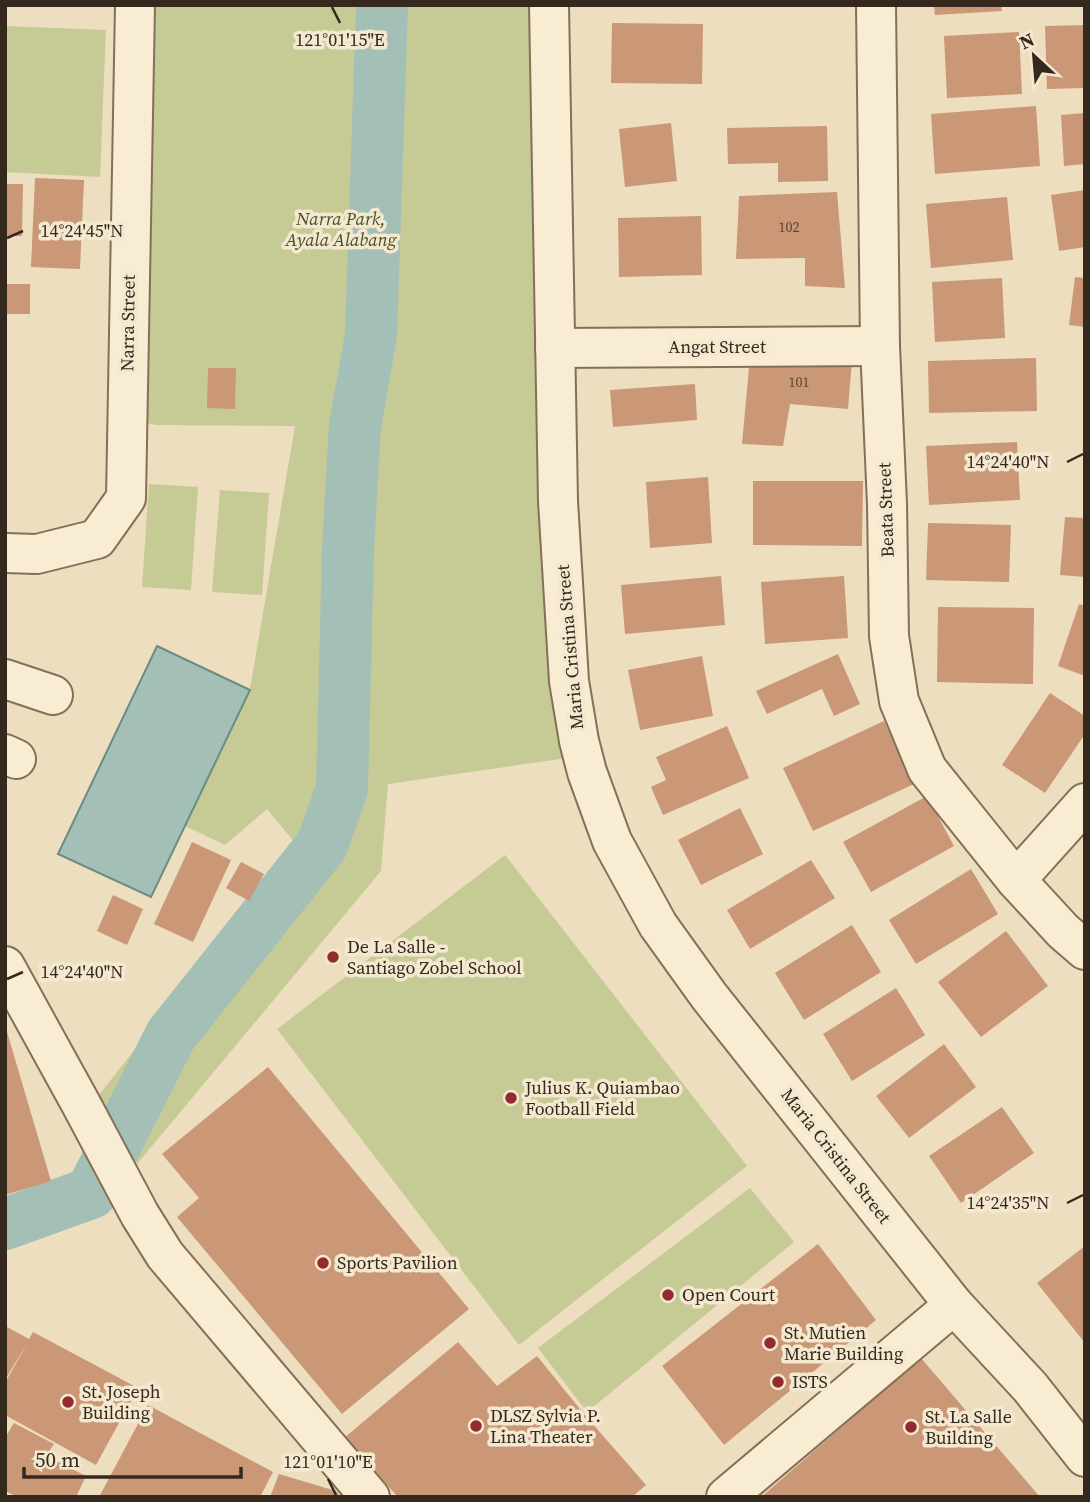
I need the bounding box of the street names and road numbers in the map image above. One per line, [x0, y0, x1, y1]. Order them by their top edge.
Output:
street label: Narra Street [114, 274, 141, 372]
street label: Angat Street [668, 334, 766, 359]
street label: Beata Street [871, 462, 900, 558]
street label: Maria Cristina Street [550, 563, 589, 731]
street label: Maria Cristina Street [776, 1083, 897, 1229]

